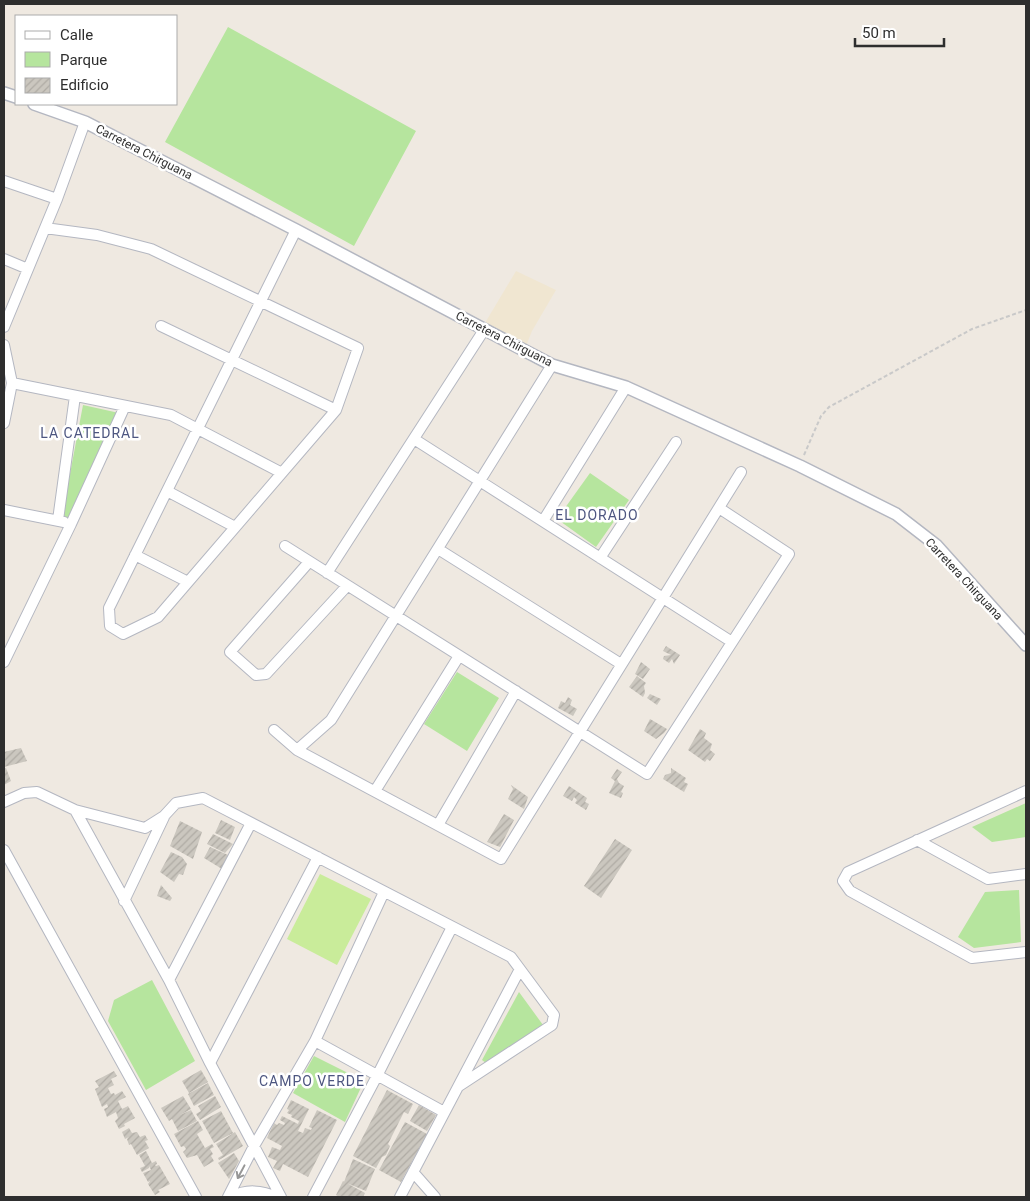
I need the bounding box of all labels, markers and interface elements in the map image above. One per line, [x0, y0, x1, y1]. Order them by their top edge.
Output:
legend [15, 15, 178, 105]
scale bar [855, 15, 944, 47]
text: 50 m [862, 24, 896, 42]
text: Calle [60, 26, 93, 44]
text: Parque [60, 51, 107, 69]
text: Edificio [60, 76, 109, 94]
street label: Carretera Chirguana [93, 122, 195, 182]
street label: Carretera Chirguana [453, 309, 555, 369]
district label: LA CATEDRAL [40, 425, 140, 441]
district label: EL DORADO [555, 507, 639, 523]
street label: Carretera Chirguana [923, 535, 1005, 623]
district label: CAMPO VERDE [259, 1073, 365, 1089]
one-way arrow [236, 1164, 245, 1179]

